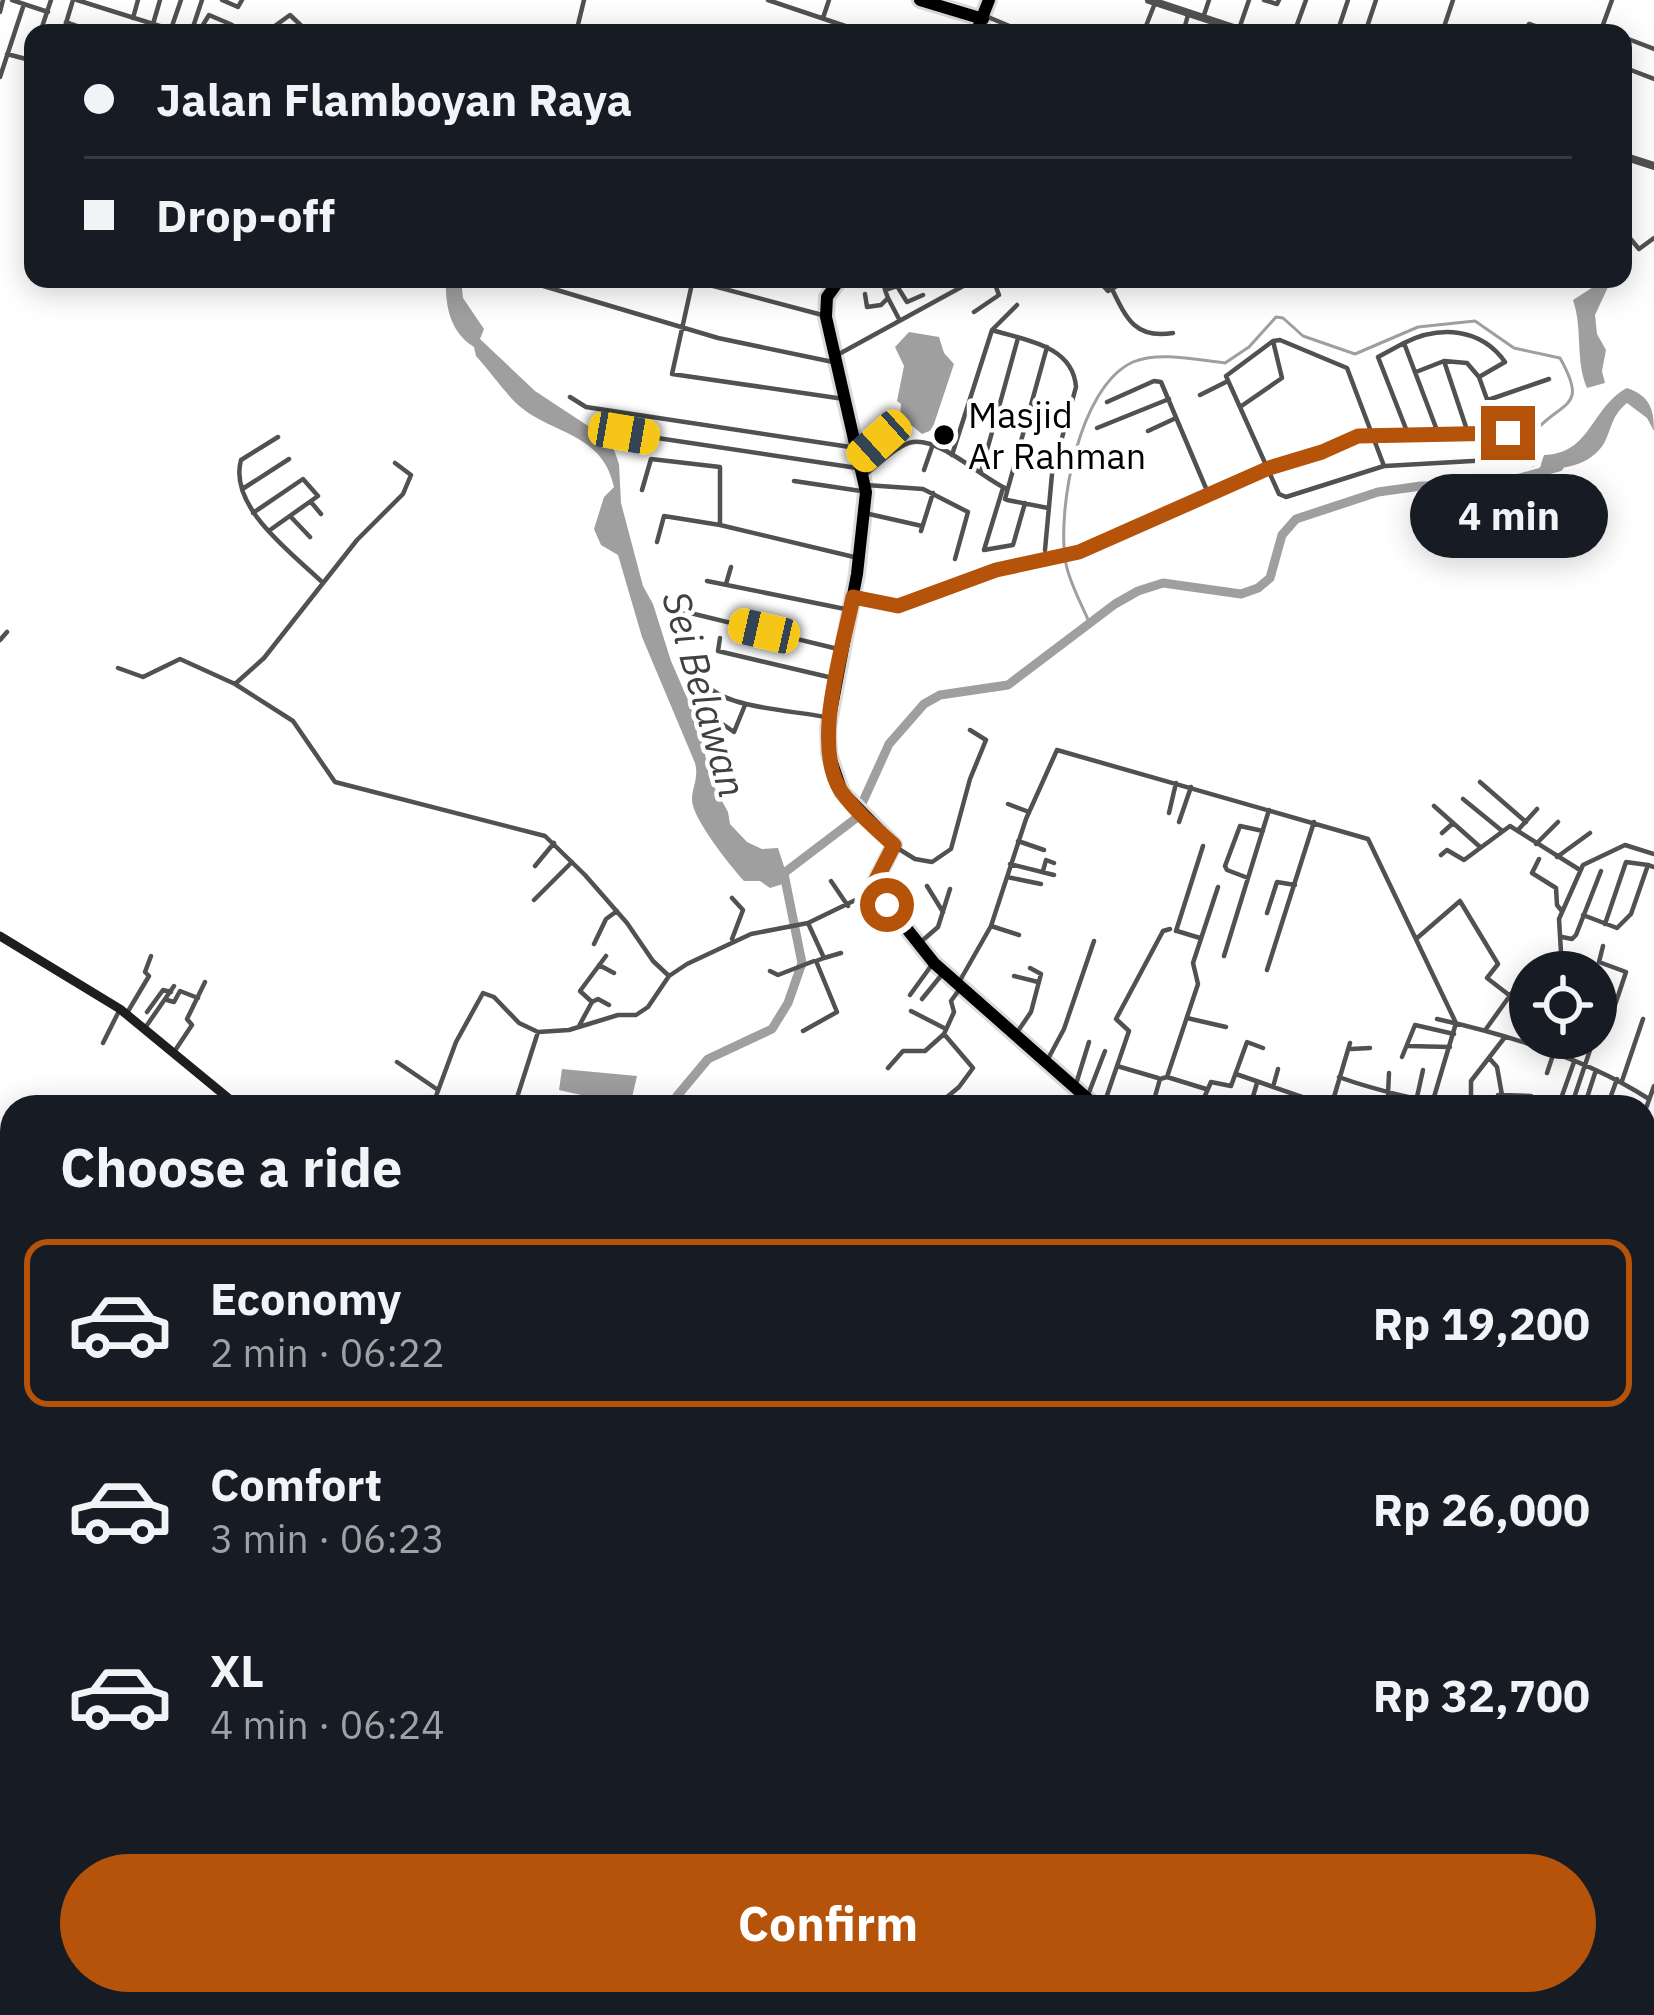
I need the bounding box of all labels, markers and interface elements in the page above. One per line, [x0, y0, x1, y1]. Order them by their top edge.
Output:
text: Jalan Flamboyan Raya [156, 70, 632, 128]
text: Drop-off [156, 186, 335, 244]
place label: Masjid Ar Rahman [968, 391, 1146, 479]
car [840, 404, 918, 478]
route end [1481, 406, 1535, 460]
car [585, 409, 663, 457]
marker: Masjid Ar Rahman [931, 422, 957, 448]
callout: 4 min [1409, 475, 1607, 559]
text: 4 min [1458, 490, 1560, 541]
water label: Sei Belawan [651, 585, 759, 803]
car [725, 605, 803, 657]
route start [860, 878, 914, 932]
map controls [1509, 951, 1617, 1059]
button: locate [1509, 951, 1617, 1059]
text: Choose a ride [60, 1132, 402, 1202]
icon: car [66, 1269, 174, 1377]
text: Economy [210, 1269, 401, 1327]
text: Rp 19,200 [1373, 1294, 1590, 1352]
text: 2 min · 06:22 [210, 1327, 445, 1378]
icon: car [66, 1455, 174, 1563]
text: Comfort [210, 1455, 382, 1513]
text: Rp 26,000 [1373, 1480, 1590, 1538]
text: 3 min · 06:23 [210, 1513, 445, 1564]
icon: car [66, 1641, 174, 1749]
text: XL [210, 1641, 264, 1699]
text: Rp 32,700 [1373, 1666, 1590, 1724]
text: 4 min · 06:24 [210, 1699, 445, 1750]
button: Confirm [60, 1854, 1596, 1992]

